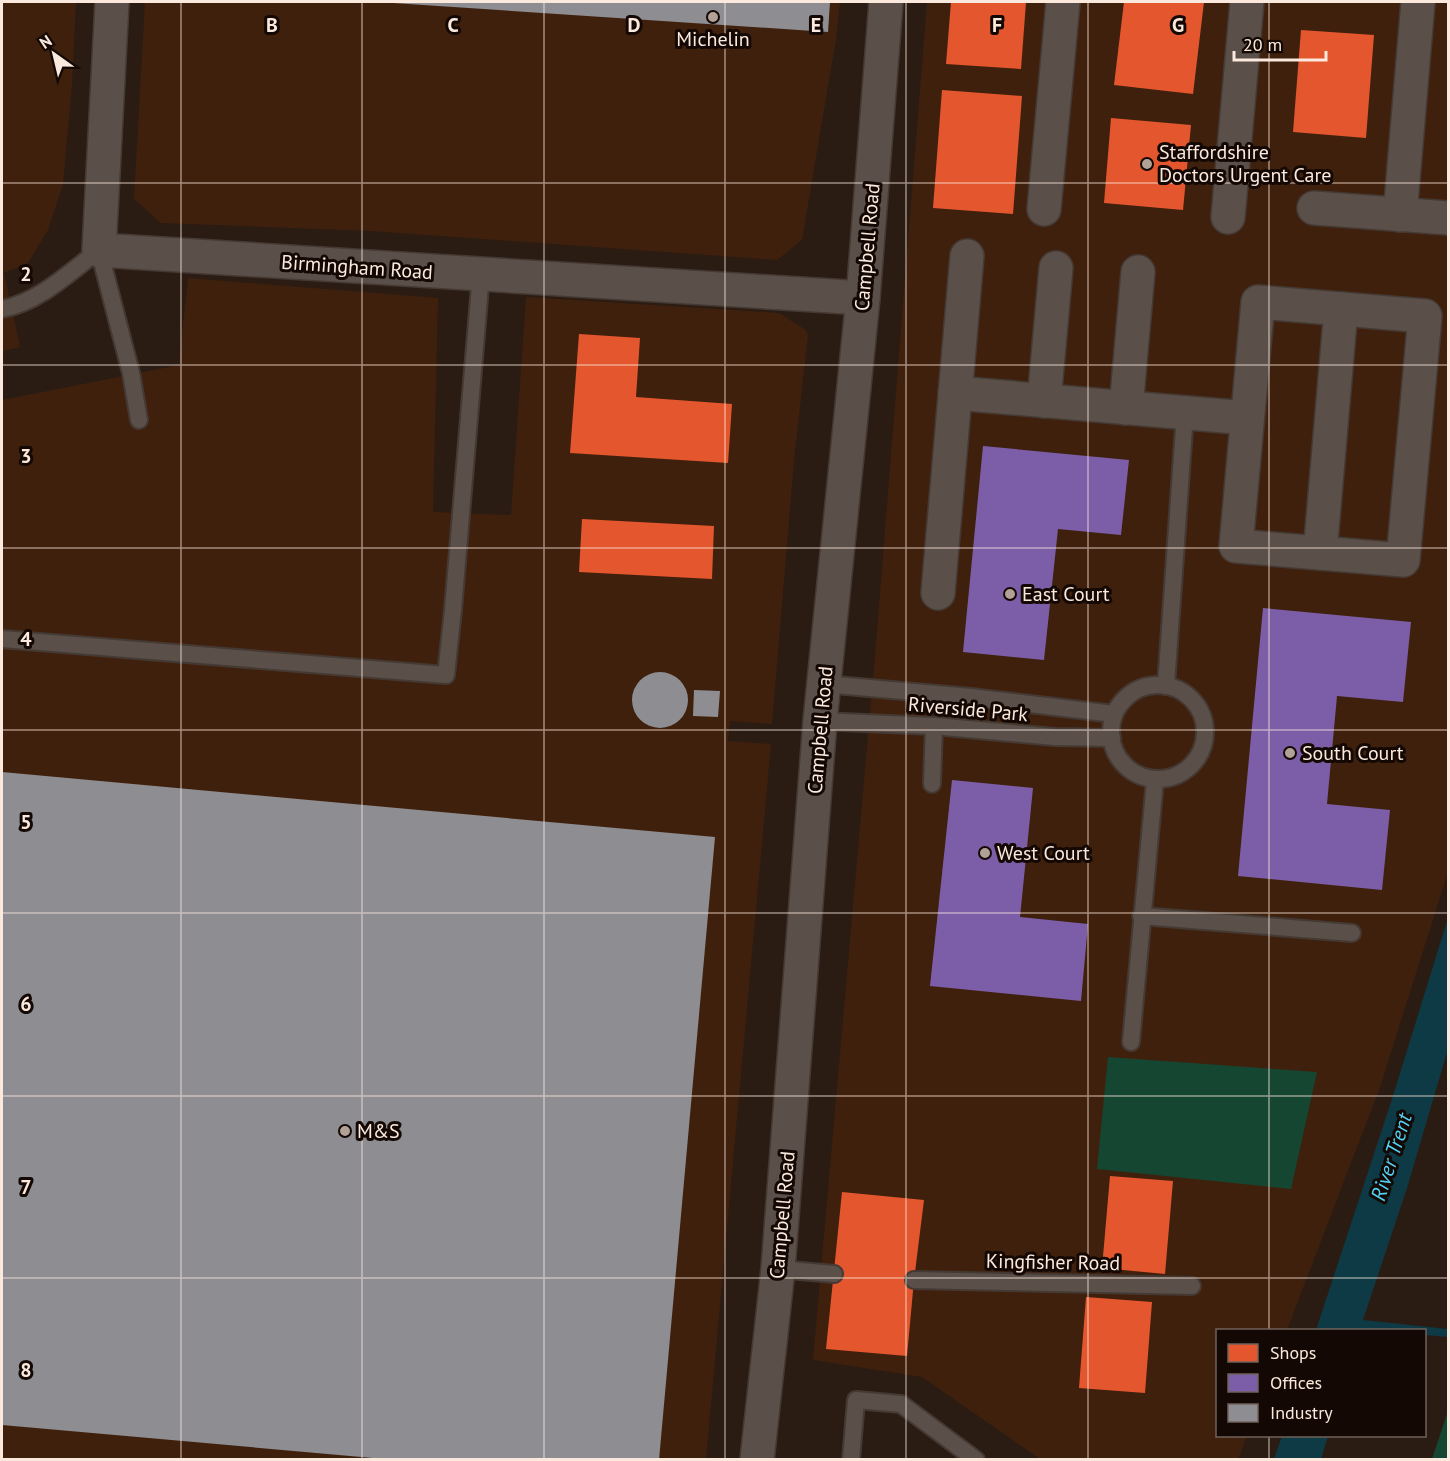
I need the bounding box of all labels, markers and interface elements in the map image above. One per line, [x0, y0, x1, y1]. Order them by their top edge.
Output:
marker: Michelin [706, 10, 720, 24]
text: B [266, 12, 278, 38]
text: C [447, 12, 459, 38]
text: D [628, 12, 641, 38]
text: E [811, 12, 821, 38]
text: F [992, 12, 1002, 38]
text: G [1172, 12, 1184, 38]
north arrow [24, 24, 84, 84]
scale bar [1234, 24, 1326, 62]
place label: Michelin [676, 26, 750, 52]
text: N [36, 30, 56, 53]
text: 20 m [1243, 33, 1282, 56]
place label: Staffordshire Doctors Urgent Care [1159, 139, 1331, 188]
marker: Staffordshire Doctors Urgent Care [1140, 157, 1154, 171]
street label: Campbell Road [848, 182, 886, 312]
street label: Birmingham Road [280, 249, 434, 285]
text: 2 [20, 261, 32, 287]
text: 3 [20, 443, 32, 469]
place label: East Court [1022, 581, 1110, 607]
marker: East Court [1003, 587, 1017, 601]
text: 4 [20, 626, 32, 652]
street label: Campbell Road [801, 665, 839, 795]
street label: Riverside Park [907, 691, 1030, 727]
place label: South Court [1302, 740, 1404, 766]
marker: South Court [1283, 746, 1297, 760]
text: 5 [20, 809, 32, 835]
place label: West Court [997, 840, 1090, 866]
marker: West Court [978, 846, 992, 860]
text: 6 [20, 991, 32, 1017]
water label: River Trent [1364, 1108, 1418, 1204]
place label: M&S [357, 1118, 400, 1144]
marker: M&S [338, 1124, 352, 1138]
street label: Campbell Road [763, 1150, 801, 1280]
text: 7 [20, 1174, 32, 1200]
street label: Kingfisher Road [986, 1248, 1120, 1276]
legend [1216, 1329, 1426, 1437]
text: Shops [1270, 1341, 1316, 1364]
text: 8 [20, 1357, 32, 1383]
text: Offices [1270, 1371, 1322, 1394]
text: Industry [1270, 1401, 1333, 1424]

